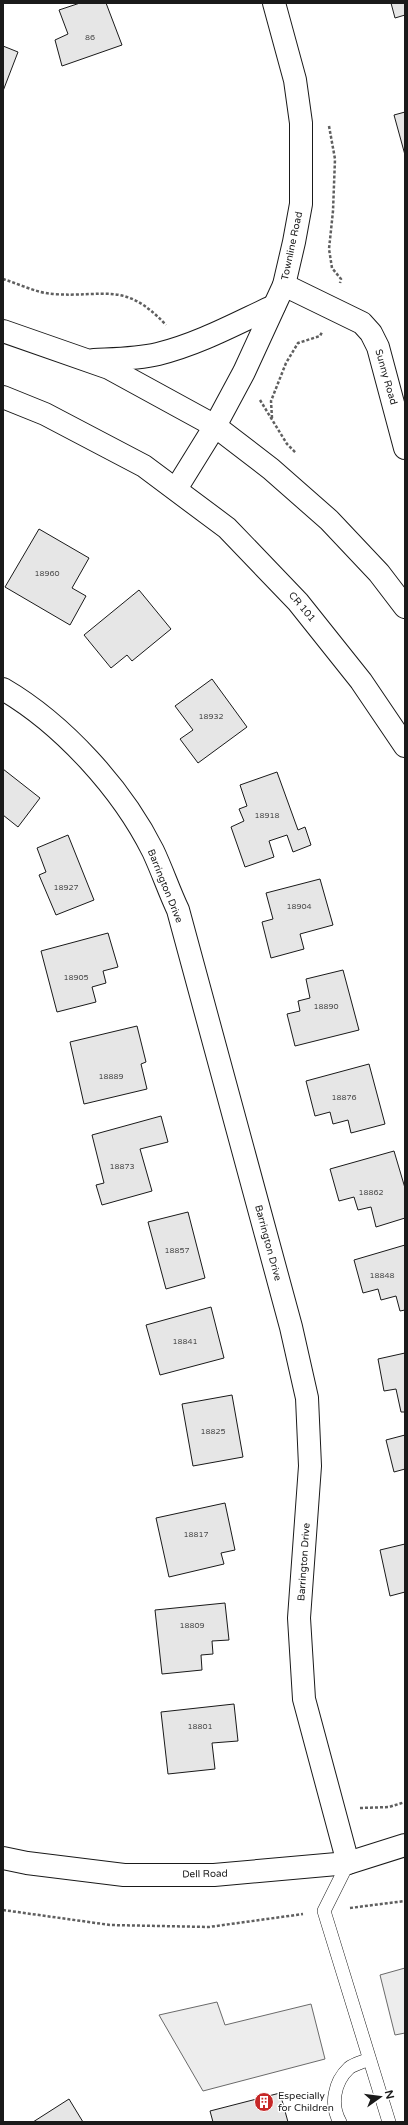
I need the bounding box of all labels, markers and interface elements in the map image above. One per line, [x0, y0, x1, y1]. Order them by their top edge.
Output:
house number: 86 [85, 33, 95, 42]
street label: Townline Road [279, 211, 305, 281]
street label: Sunny Road [372, 348, 400, 406]
house number: 18960 [34, 569, 60, 578]
street label: CR 101 [286, 590, 318, 624]
house number: 18932 [198, 712, 224, 721]
house number: 18918 [254, 811, 280, 820]
street label: Barrington Drive [145, 847, 185, 925]
house number: 18927 [53, 883, 79, 892]
house number: 18904 [286, 902, 312, 911]
house number: 18905 [63, 973, 89, 982]
house number: 18890 [313, 1002, 339, 1011]
house number: 18889 [98, 1072, 124, 1081]
house number: 18876 [331, 1093, 357, 1102]
house number: 18873 [109, 1162, 135, 1171]
house number: 18862 [358, 1188, 384, 1197]
street label: Barrington Drive [252, 1204, 284, 1283]
house number: 18857 [164, 1246, 190, 1255]
house number: 18848 [369, 1271, 395, 1280]
house number: 18841 [172, 1337, 198, 1346]
house number: 18825 [200, 1427, 226, 1436]
street label: Barrington Drive [295, 1522, 313, 1601]
house number: 18817 [183, 1530, 209, 1539]
house number: 18809 [179, 1621, 205, 1630]
house number: 18801 [187, 1722, 213, 1731]
street label: Dell Road [182, 1868, 228, 1880]
north arrow [360, 2077, 400, 2117]
text: N [382, 2089, 397, 2101]
place label: Especially for Children [278, 2090, 334, 2114]
building icon: Especially for Children [253, 2091, 275, 2113]

